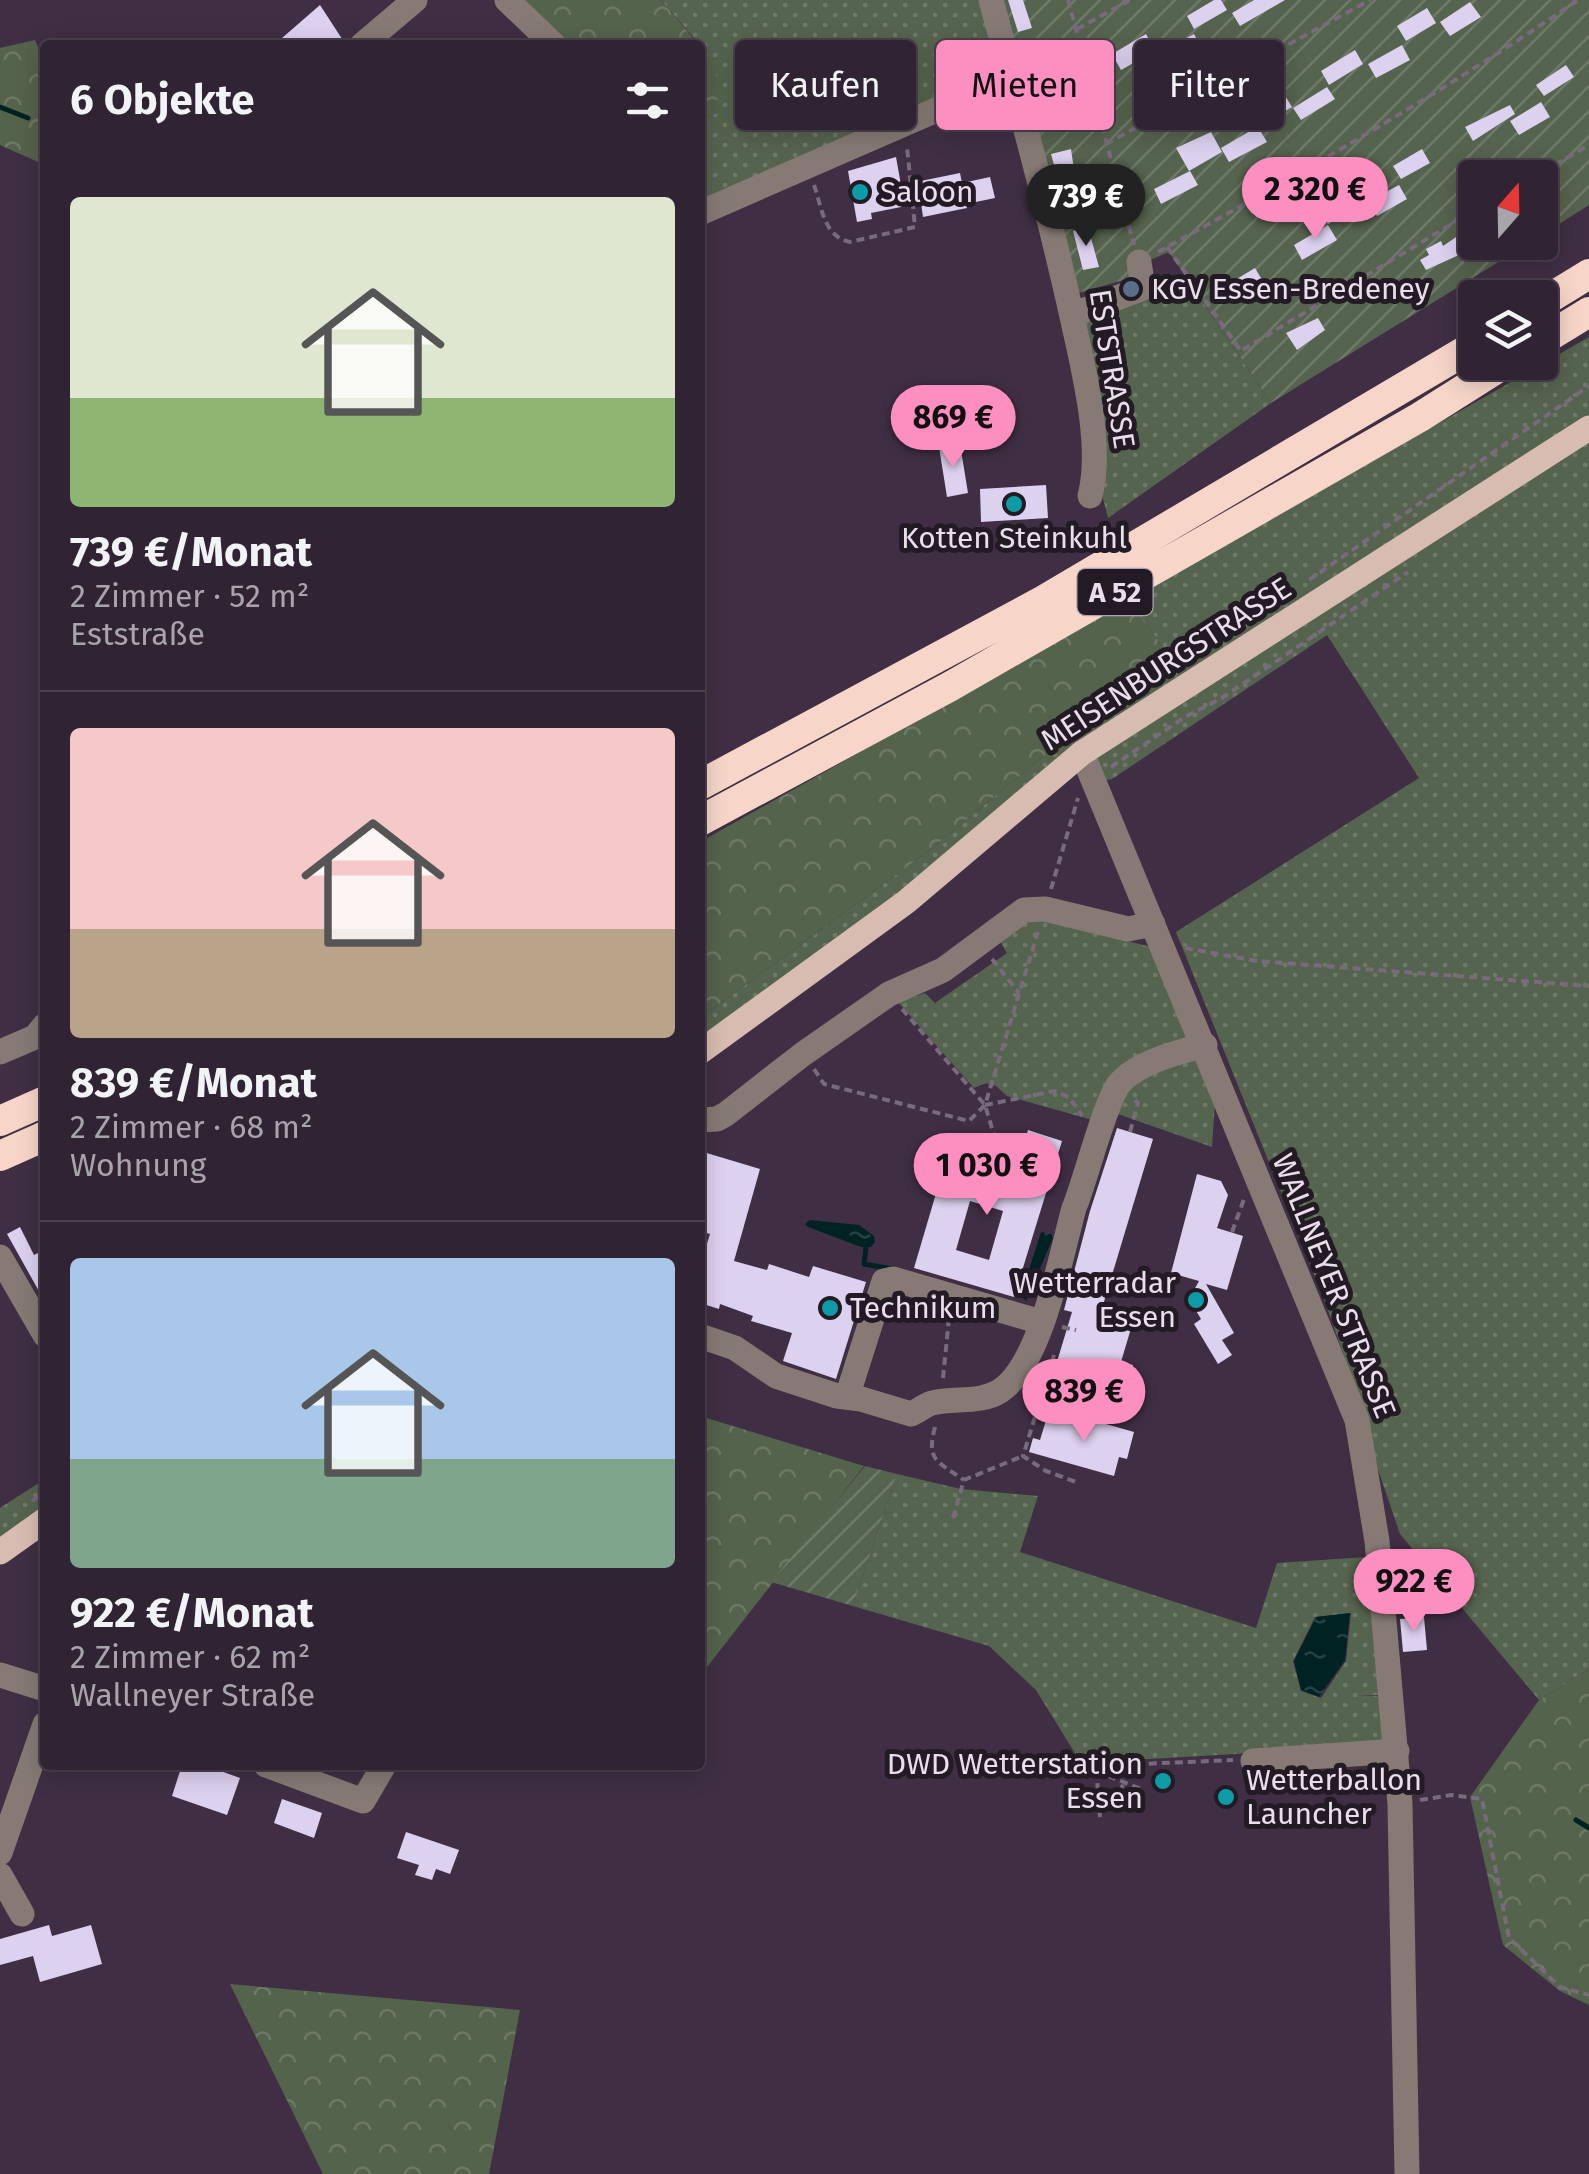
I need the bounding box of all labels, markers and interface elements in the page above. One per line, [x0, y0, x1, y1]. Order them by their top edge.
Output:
chip: Kaufen [735, 40, 916, 130]
chip: Mieten [936, 40, 1114, 130]
chip: Filter [1134, 40, 1284, 130]
icon: filters [620, 73, 675, 128]
text: 6 Objekte [70, 75, 255, 125]
pin: 2 320 € [1223, 157, 1407, 242]
north arrow [1458, 160, 1558, 260]
map controls [1458, 160, 1558, 380]
pin: 739 € [1016, 164, 1156, 249]
text: 2 320 € [1264, 170, 1366, 208]
place label: Saloon [880, 174, 974, 210]
text: 739 € [1048, 177, 1124, 215]
marker: Saloon [849, 181, 871, 203]
icon: home [283, 262, 463, 442]
place label: KGV Essen-Bredeney [1151, 271, 1430, 307]
marker: KGV Essen-Bredeney [1120, 278, 1142, 300]
button: layers [1458, 280, 1558, 380]
street label: ESTSTRASSE [1082, 287, 1142, 451]
pin: 869 € [883, 385, 1023, 470]
text: 869 € [913, 398, 993, 436]
marker: Kotten Steinkuhl [1003, 493, 1025, 515]
place label: Kotten Steinkuhl [901, 520, 1127, 556]
text: 739 €/Monat [70, 527, 312, 577]
road number: A 52 [1078, 569, 1152, 615]
street label: MEISENBURGSTRASSE [1034, 570, 1298, 758]
text: 2 Zimmer · 52 m² [70, 577, 309, 615]
text: Eststraße [70, 615, 205, 653]
icon: home [283, 793, 463, 973]
text: 839 €/Monat [70, 1058, 317, 1108]
text: 2 Zimmer · 68 m² [70, 1108, 313, 1146]
pin: 1 030 € [895, 1133, 1079, 1218]
text: Wohnung [70, 1146, 206, 1184]
text: 1 030 € [936, 1146, 1038, 1184]
street label: WALLNEYER STRASSE [1265, 1149, 1403, 1423]
place label: Wetterradar Essen [1013, 1265, 1176, 1335]
marker: Wetterradar Essen [1185, 1289, 1207, 1311]
place label: Technikum [850, 1290, 997, 1326]
marker: Technikum [819, 1297, 841, 1319]
icon: home [283, 1323, 463, 1503]
pin: 839 € [1014, 1359, 1154, 1444]
text: 839 € [1044, 1372, 1124, 1410]
pin: 922 € [1344, 1549, 1484, 1634]
text: 922 € [1376, 1562, 1452, 1600]
text: 922 €/Monat [70, 1588, 314, 1638]
text: 2 Zimmer · 62 m² [70, 1638, 310, 1676]
text: Wallneyer Straße [70, 1676, 315, 1714]
place label: DWD Wetterstation Essen [887, 1746, 1143, 1816]
place label: Wetterballon Launcher [1246, 1762, 1422, 1832]
marker: DWD Wetterstation Essen [1152, 1770, 1174, 1792]
marker: Wetterballon Launcher [1215, 1786, 1237, 1808]

